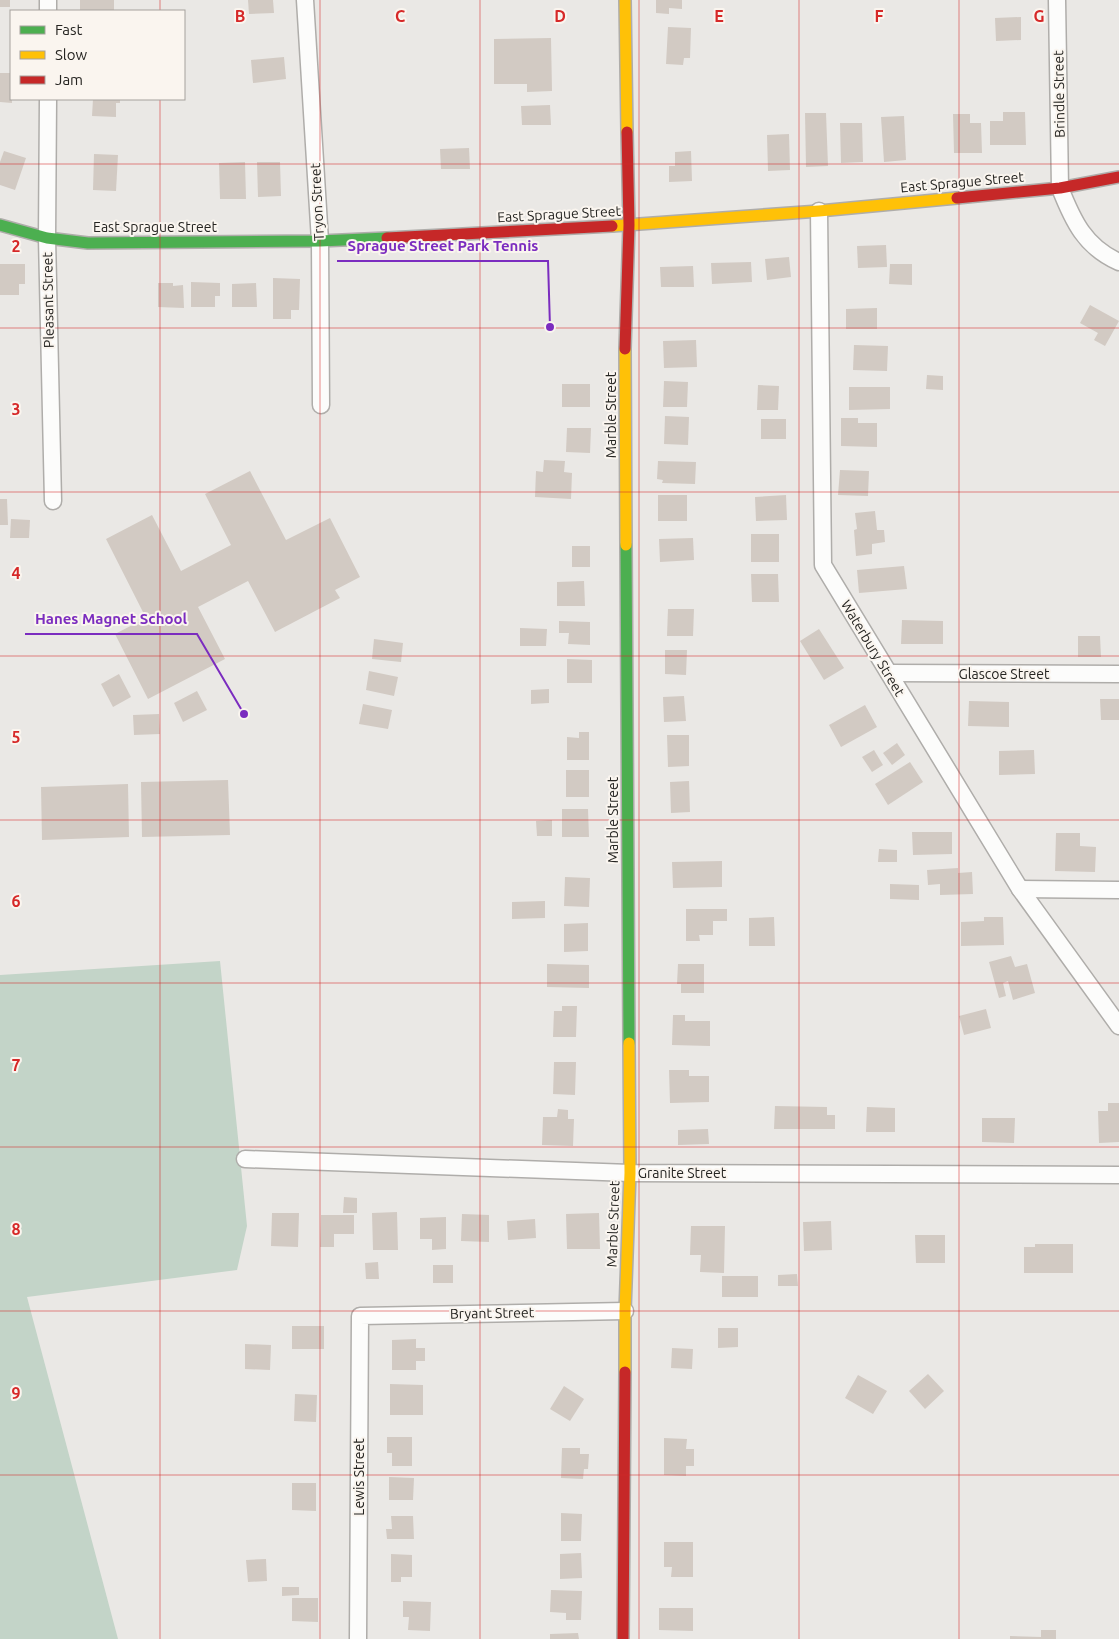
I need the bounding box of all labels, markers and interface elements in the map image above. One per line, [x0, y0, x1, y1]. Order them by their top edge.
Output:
text: B [235, 7, 245, 25]
text: C [395, 7, 405, 25]
text: D [554, 7, 566, 25]
text: E [714, 7, 724, 25]
text: F [875, 7, 884, 25]
text: G [1033, 7, 1045, 25]
legend [10, 10, 185, 100]
text: Fast [55, 21, 83, 38]
text: Slow [55, 46, 88, 63]
street label: Brindle Street [1050, 50, 1068, 138]
text: Jam [55, 71, 83, 88]
street label: Tryon Street [307, 162, 327, 241]
street label: East Sprague Street [900, 169, 1025, 195]
street label: East Sprague Street [497, 203, 622, 225]
street label: East Sprague Street [93, 219, 217, 235]
callout: Sprague Street Park Tennis [337, 231, 548, 261]
text: 2 [11, 237, 21, 255]
text: Sprague Street Park Tennis [348, 237, 538, 254]
street label: Pleasant Street [39, 251, 57, 348]
street label: Marble Street [603, 371, 619, 458]
text: 3 [11, 400, 21, 418]
text: 4 [11, 564, 21, 582]
street label: Waterbury Street [838, 597, 908, 699]
callout: Hanes Magnet School [25, 604, 197, 634]
text: Hanes Magnet School [35, 610, 188, 627]
street label: Glascoe Street [959, 666, 1050, 682]
text: 5 [11, 728, 21, 746]
street label: Marble Street [605, 776, 621, 863]
text: 6 [11, 892, 21, 910]
text: 7 [11, 1056, 21, 1074]
street label: Granite Street [638, 1165, 727, 1181]
street label: Marble Street [603, 1180, 623, 1268]
text: 8 [11, 1220, 21, 1238]
street label: Bryant Street [450, 1304, 535, 1322]
text: 9 [11, 1384, 21, 1402]
street label: Lewis Street [351, 1438, 367, 1516]

